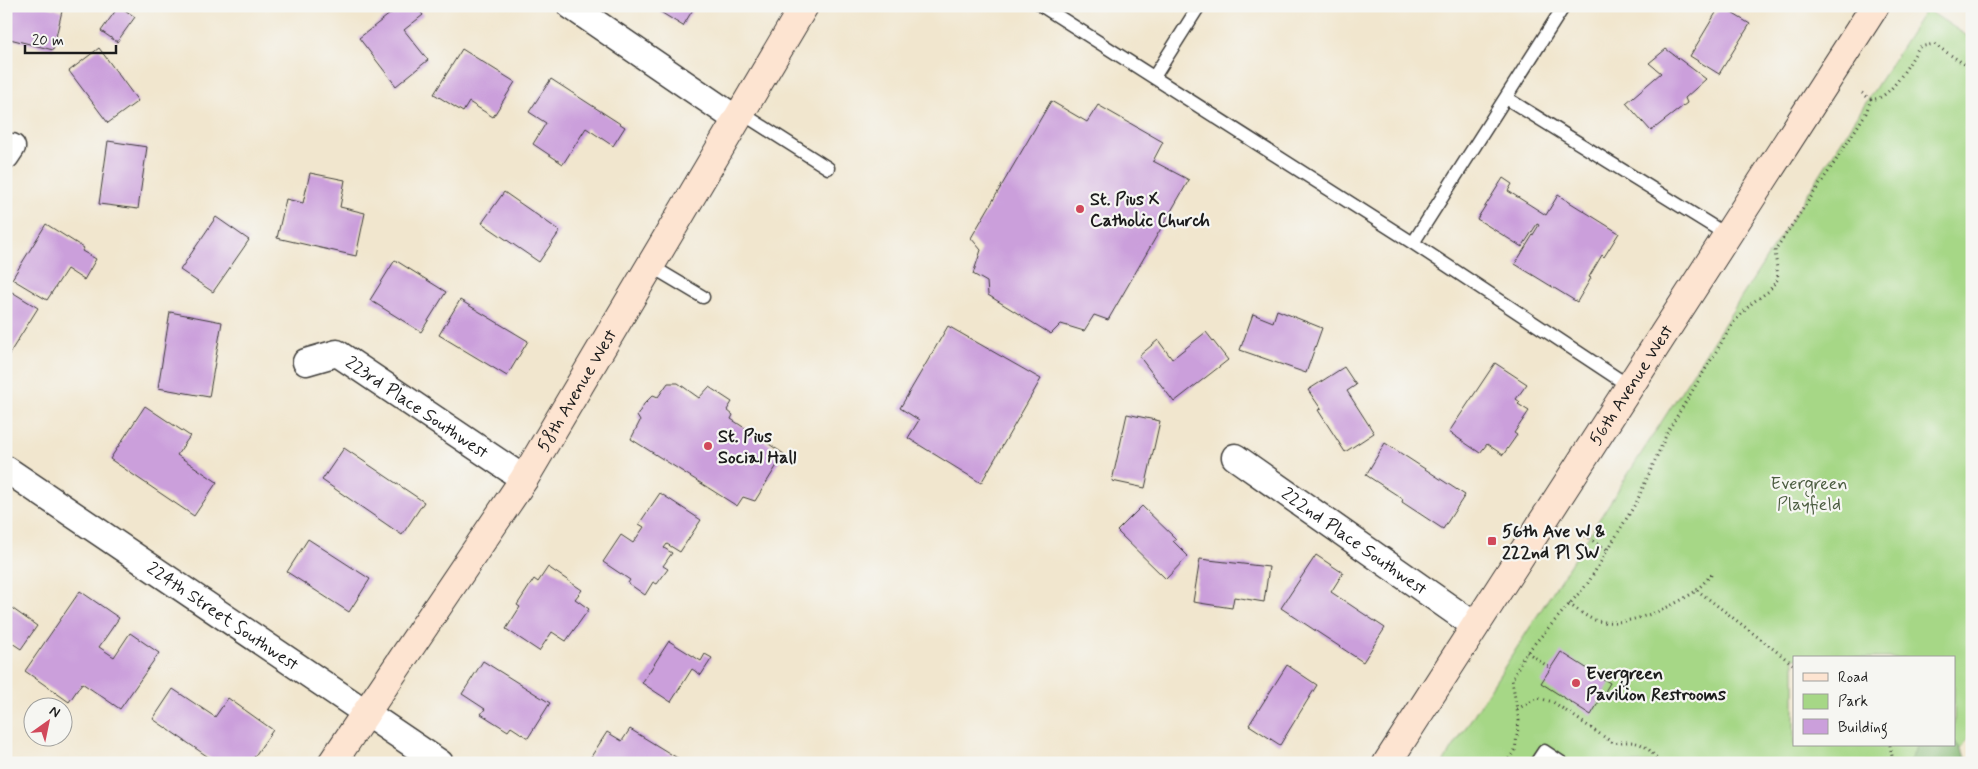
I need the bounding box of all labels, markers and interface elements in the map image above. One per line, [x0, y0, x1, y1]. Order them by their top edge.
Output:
scale bar [25, 22, 116, 54]
text: 20 m [32, 31, 64, 51]
place label: St. Pius X Catholic Church [1090, 188, 1210, 233]
marker: St. Pius X Catholic Church [1074, 203, 1086, 215]
street label: 56th Avenue West [1584, 320, 1680, 450]
street label: 58th Avenue West [532, 324, 623, 457]
street label: 223rd Place Southwest [340, 351, 493, 465]
place label: St. Pius Social Hall [718, 425, 797, 470]
marker: St. Pius Social Hall [702, 440, 714, 452]
park label: Evergreen Playfield [1770, 472, 1848, 517]
street label: 222nd Place Southwest [1276, 482, 1432, 602]
place label: 56th Ave W & 222nd Pl SW [1502, 520, 1605, 565]
marker: 56th Ave W & 222nd Pl SW [1486, 535, 1498, 547]
street label: 224th Street Southwest [142, 557, 304, 677]
legend [1793, 656, 1956, 746]
place label: Evergreen Pavilion Restrooms [1586, 662, 1726, 707]
text: Road [1838, 668, 1868, 688]
marker: Evergreen Pavilion Restrooms [1570, 677, 1582, 689]
text: Park [1838, 692, 1868, 712]
north arrow [22, 696, 72, 746]
text: N [46, 702, 63, 722]
text: Building [1838, 718, 1888, 739]

